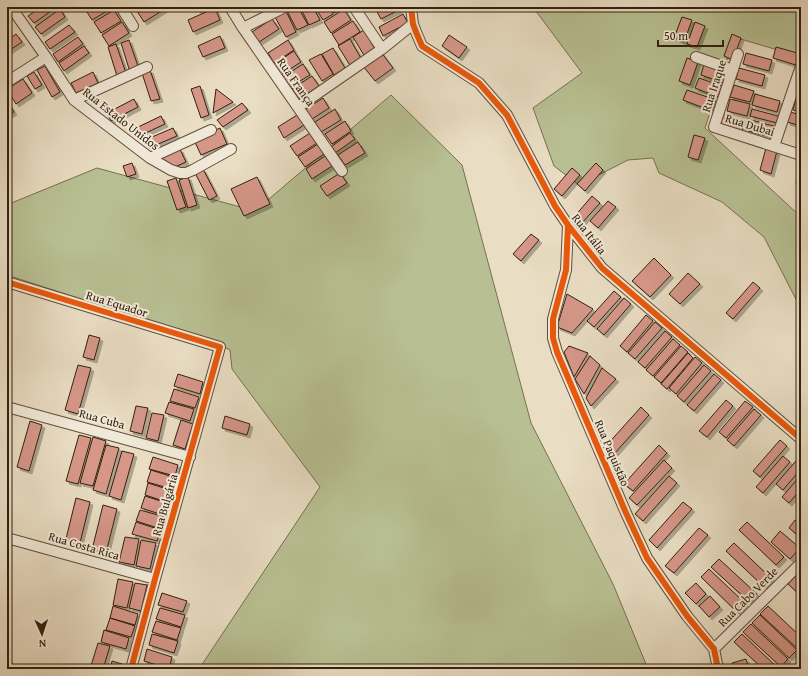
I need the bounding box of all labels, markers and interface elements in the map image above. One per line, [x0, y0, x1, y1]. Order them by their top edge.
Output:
scale bar [658, 22, 723, 48]
text: 50 m [664, 27, 688, 44]
street label: Rua França [273, 54, 320, 110]
street label: Rua Iraque [697, 57, 730, 114]
street label: Rua Estado Unidos [79, 83, 163, 154]
street label: Rua Dubai [723, 109, 777, 140]
street label: Rua Itália [568, 210, 611, 258]
street label: Rua Equador [84, 286, 150, 321]
street label: Rua Cuba [77, 404, 127, 433]
street label: Rua Paquistão [591, 417, 634, 489]
street label: Rua Bulgária [148, 471, 182, 538]
street label: Rua Costa Rica [47, 527, 122, 564]
street label: Rua Cabo Verde [714, 563, 782, 630]
north arrow [22, 614, 62, 654]
text: N [38, 636, 47, 652]

